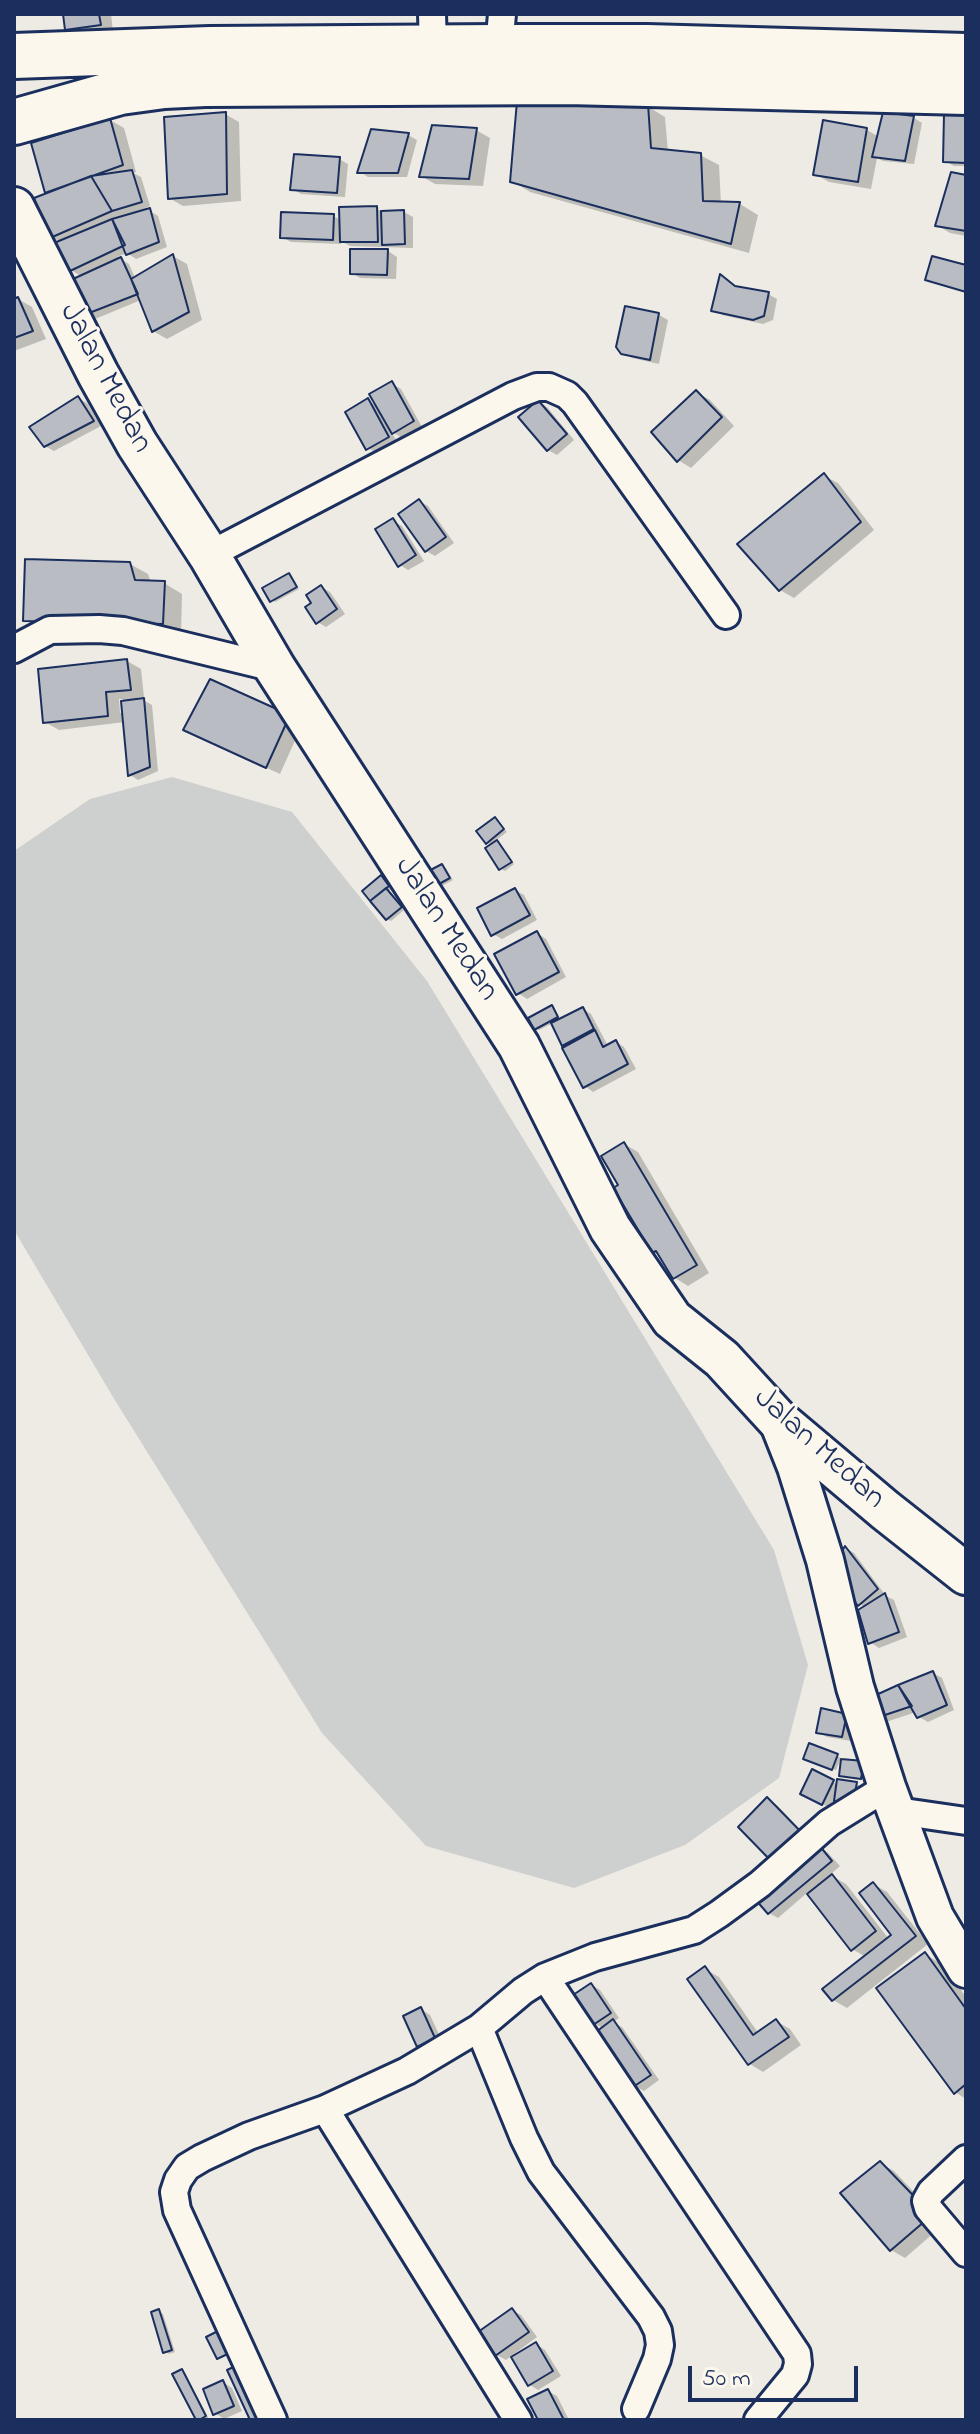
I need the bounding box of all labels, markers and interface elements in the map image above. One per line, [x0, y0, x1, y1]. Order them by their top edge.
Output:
street label: Jalan Medan [49, 298, 159, 460]
street label: Jalan Medan [384, 851, 506, 1009]
street label: Jalan Medan [744, 1381, 892, 1519]
scale bar [692, 2350, 862, 2400]
text: 50 m [702, 2362, 751, 2397]

